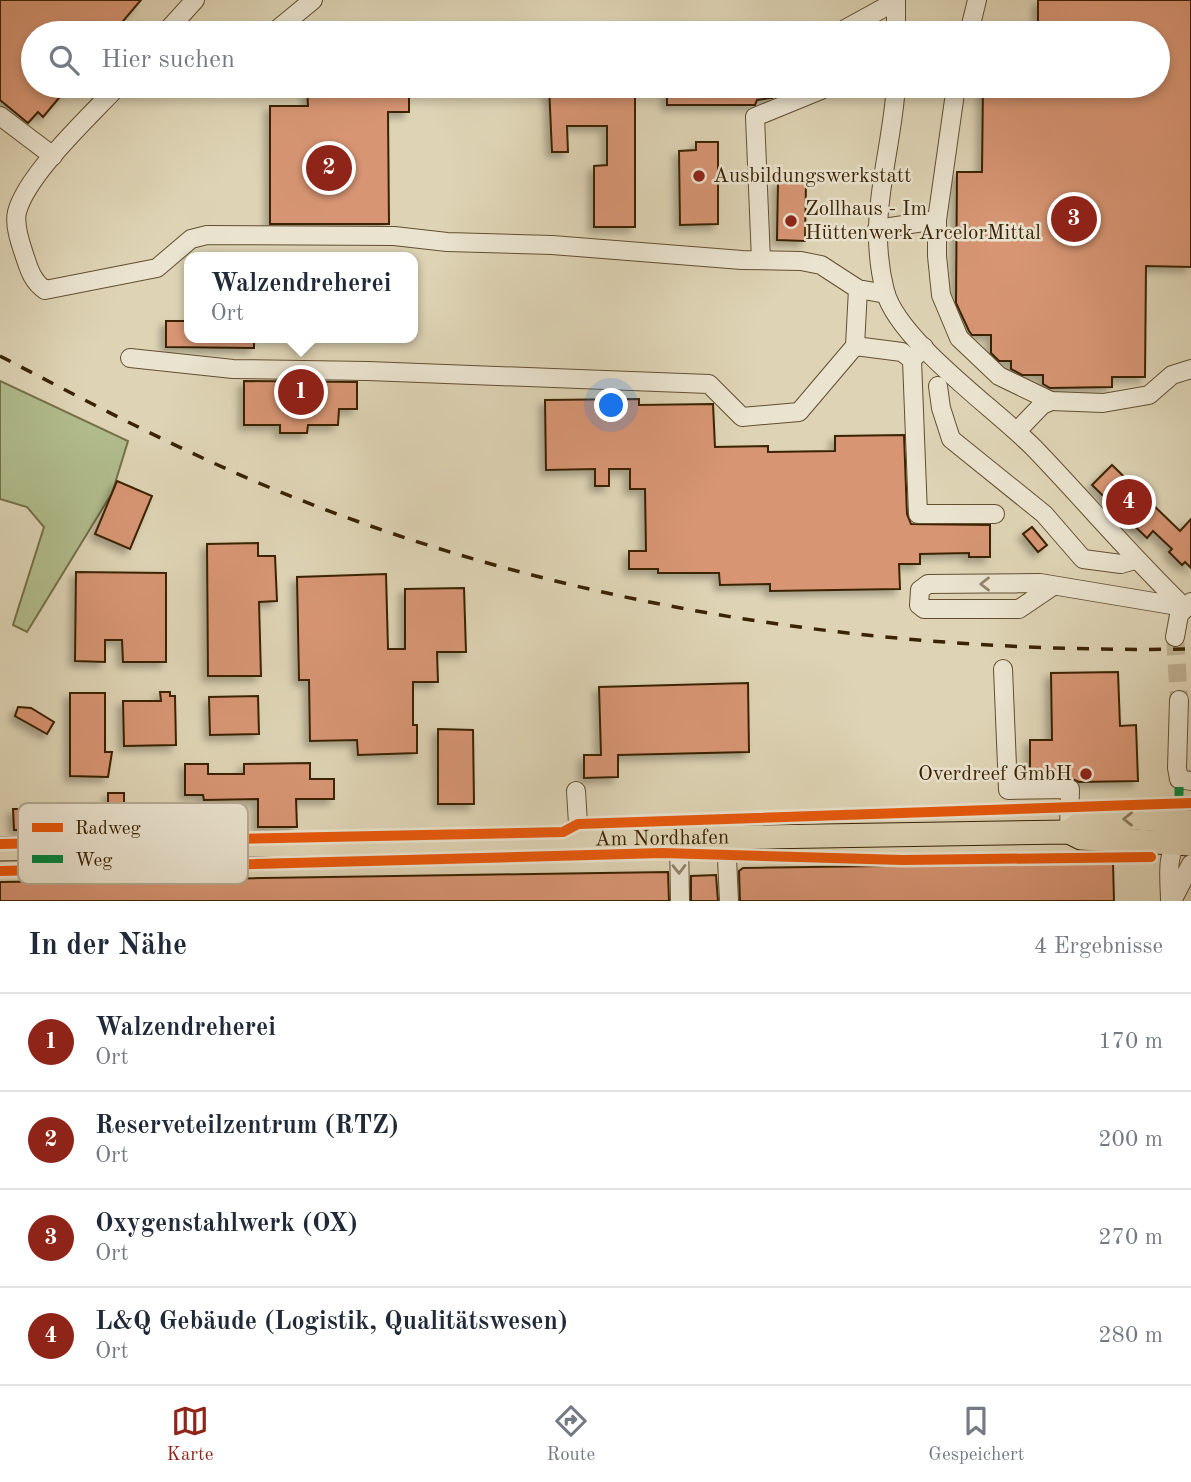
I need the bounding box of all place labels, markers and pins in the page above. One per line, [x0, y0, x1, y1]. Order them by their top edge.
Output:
pin: 2 [306, 142, 352, 194]
place label: Ausbildungswerkstatt [713, 166, 911, 187]
marker: Ausbildungswerkstatt [691, 168, 707, 184]
pin: 3 [1051, 193, 1097, 245]
place label: Zollhaus - Im Hüttenwerk ArcelorMittal [805, 199, 1041, 244]
marker: Zollhaus - Im Hüttenwerk ArcelorMittal [783, 213, 799, 229]
pin: 1 [278, 366, 324, 418]
pin: 4 [1106, 476, 1152, 528]
place label: Overdreef GmbH [918, 764, 1072, 785]
marker: Overdreef GmbH [1078, 766, 1094, 782]

